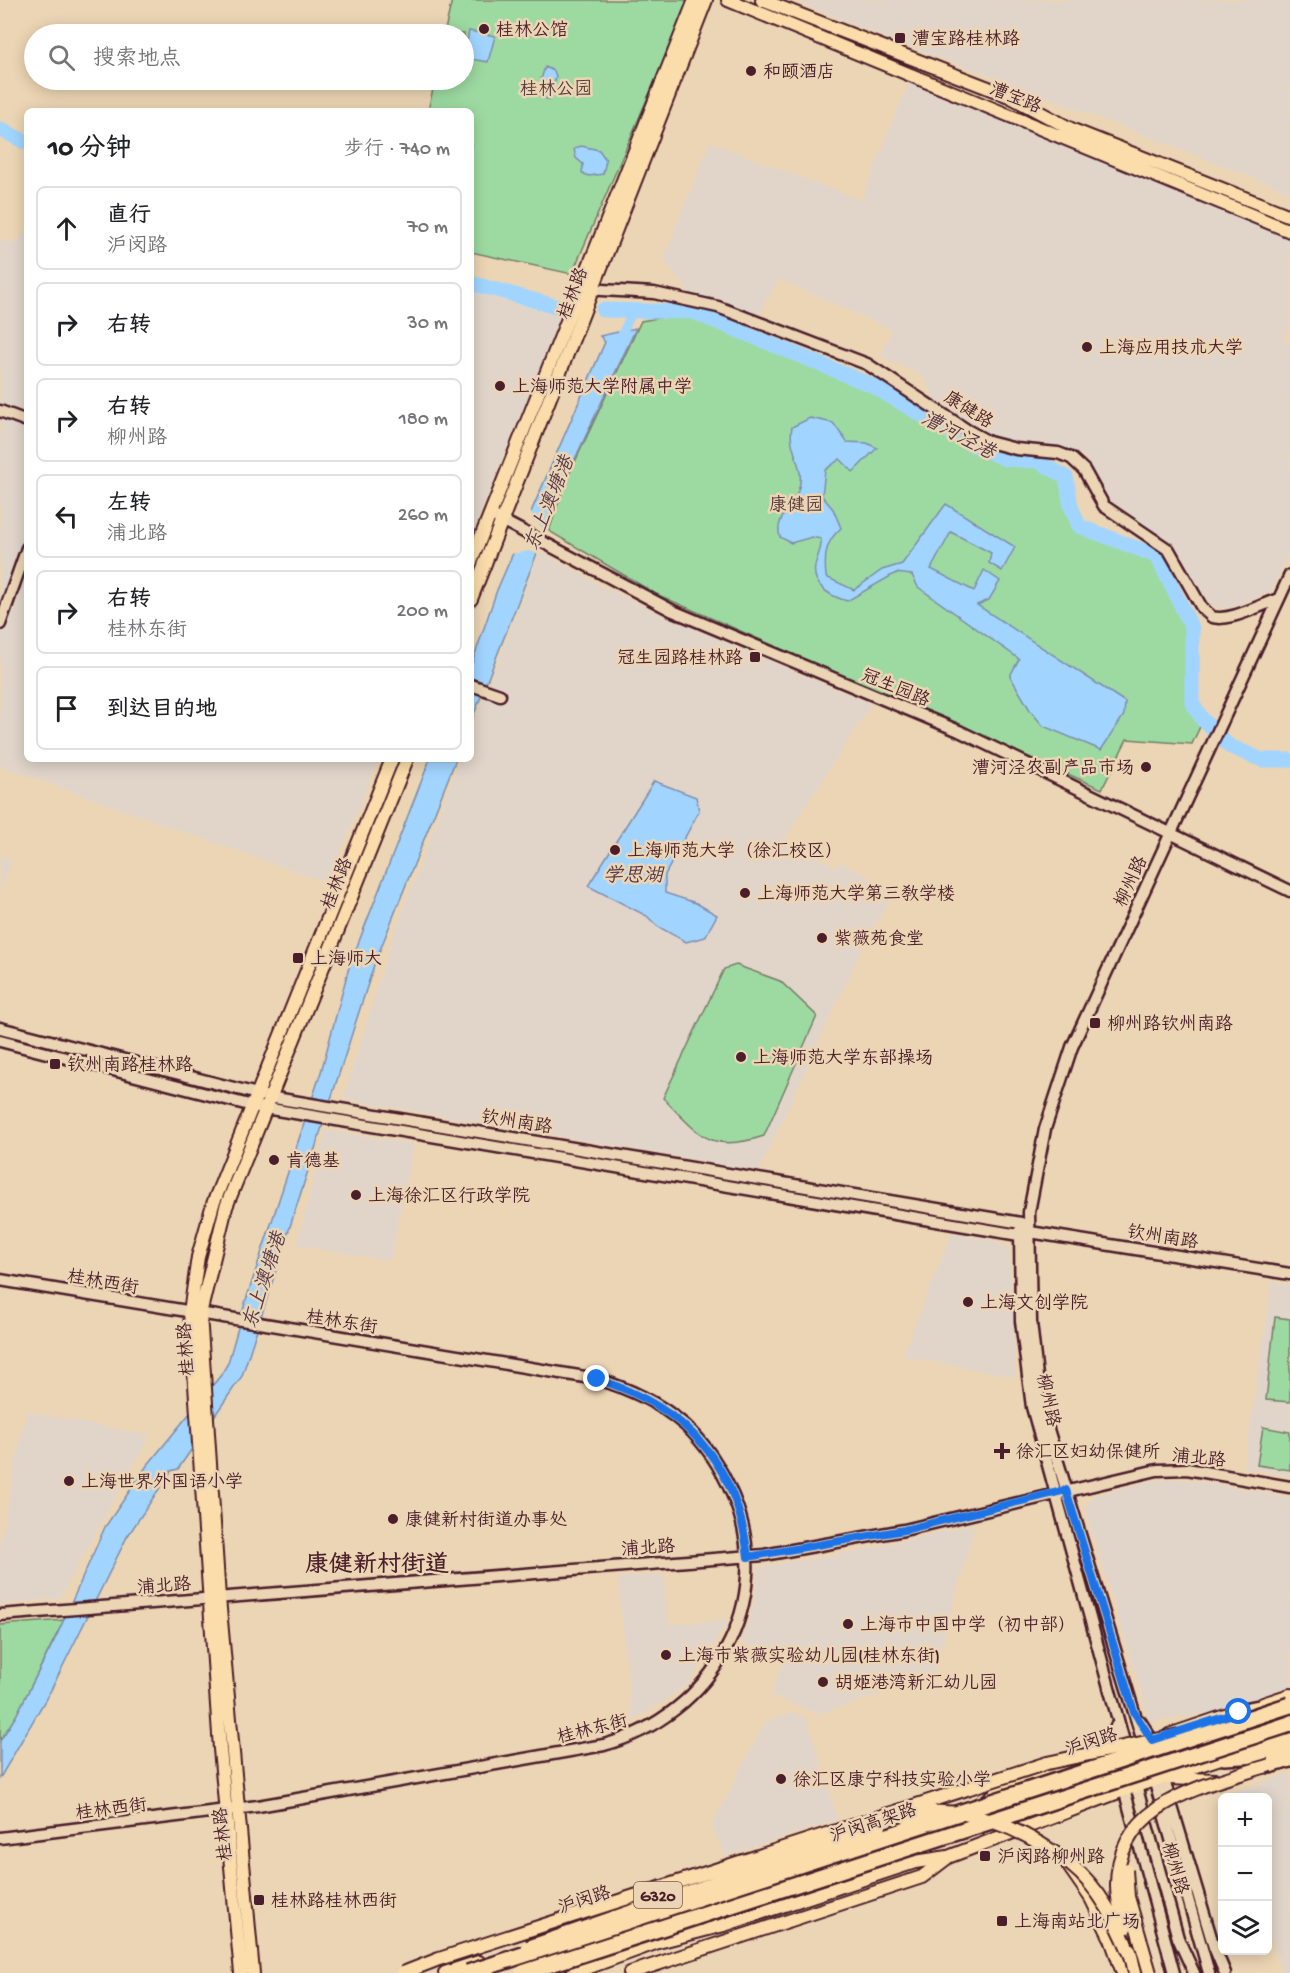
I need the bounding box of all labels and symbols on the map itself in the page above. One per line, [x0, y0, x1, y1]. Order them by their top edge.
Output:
place label: 桂林公馆 [496, 20, 568, 42]
marker: 桂林公馆 [477, 22, 491, 36]
place label: 漕宝路桂林路 [912, 29, 1020, 51]
marker: 漕宝路桂林路 [893, 31, 907, 45]
place label: 和颐酒店 [763, 62, 835, 84]
marker: 和颐酒店 [744, 64, 758, 78]
park label: 桂林公园 [520, 79, 592, 101]
street label: 漕宝路 [986, 79, 1044, 119]
street label: 桂林路 [554, 265, 594, 323]
place label: 上海应用技术大学 [1099, 338, 1243, 360]
marker: 上海应用技术大学 [1080, 340, 1094, 354]
place label: 上海师范大学附属中学 [512, 377, 692, 399]
marker: 上海师范大学附属中学 [493, 379, 507, 393]
street label: 康健路 [939, 386, 997, 434]
water label: 漕河泾港 [917, 406, 1001, 467]
water label: 东上澳塘港 [520, 451, 581, 555]
park label: 康健园 [769, 494, 823, 517]
place label: 冠生园路桂林路 [617, 648, 743, 670]
marker: 冠生园路桂林路 [748, 650, 762, 664]
street label: 冠生园路 [858, 665, 933, 713]
place label: 漕河泾农副产品市场 [972, 757, 1134, 780]
marker: 漕河泾农副产品市场 [1139, 760, 1153, 774]
place label: 上海师范大学（徐汇校区） [627, 841, 843, 863]
marker: 上海师范大学（徐汇校区） [608, 843, 622, 857]
street label: 柳州路 [1110, 853, 1153, 911]
street label: 桂林路 [318, 855, 358, 913]
water label: 学思湖 [603, 864, 665, 889]
place label: 上海师范大学第三教学楼 [757, 884, 955, 906]
marker: 上海师范大学第三教学楼 [738, 886, 752, 900]
place label: 紫薇苑食堂 [834, 929, 924, 951]
marker: 紫薇苑食堂 [815, 931, 829, 945]
place label: 上海师大 [310, 949, 382, 971]
marker: 上海师大 [291, 951, 305, 965]
place label: 柳州路钦州南路 [1107, 1014, 1233, 1036]
marker: 柳州路钦州南路 [1088, 1016, 1102, 1030]
place label: 上海师范大学东部操场 [753, 1048, 933, 1070]
marker: 上海师范大学东部操场 [734, 1050, 748, 1064]
place label: 钦州南路桂林路 [67, 1055, 193, 1077]
marker: 钦州南路桂林路 [48, 1057, 62, 1071]
street label: 钦州南路 [479, 1106, 554, 1139]
place label: 肯德基 [286, 1150, 340, 1173]
marker: 肯德基 [267, 1153, 281, 1167]
place label: 上海徐汇区行政学院 [368, 1186, 530, 1208]
marker: 上海徐汇区行政学院 [349, 1188, 363, 1202]
street label: 钦州南路 [1125, 1221, 1200, 1254]
water label: 东上澳塘港 [238, 1227, 293, 1332]
street label: 桂林西街 [65, 1266, 140, 1300]
place label: 上海文创学院 [980, 1293, 1088, 1315]
marker: 上海文创学院 [961, 1295, 975, 1309]
street label: 桂林东街 [304, 1306, 379, 1339]
street label: 桂林路 [175, 1321, 199, 1376]
route end [583, 1365, 609, 1391]
street label: 柳州路 [1031, 1372, 1063, 1429]
marker: 徐汇区妇幼保健所 [993, 1442, 1011, 1460]
place label: 徐汇区妇幼保健所 [1016, 1442, 1160, 1464]
street label: 浦北路 [1171, 1445, 1227, 1473]
place label: 上海世界外国语小学 [81, 1472, 243, 1494]
marker: 上海世界外国语小学 [62, 1474, 76, 1488]
place label: 康健新村街道办事处 [405, 1509, 567, 1532]
marker: 康健新村街道办事处 [386, 1512, 400, 1526]
street label: 浦北路 [620, 1536, 676, 1562]
district label: 康健新村街道 [305, 1551, 449, 1581]
street label: 浦北路 [136, 1574, 192, 1600]
place label: 上海市中国中学（初中部） [860, 1615, 1076, 1637]
marker: 上海市中国中学（初中部） [841, 1617, 855, 1631]
place label: 上海市紫薇实验幼儿园(桂林东街) [678, 1646, 940, 1668]
marker: 上海市紫薇实验幼儿园(桂林东街) [659, 1648, 673, 1662]
place label: 胡姬港湾新汇幼儿园 [835, 1673, 997, 1695]
marker: 胡姬港湾新汇幼儿园 [816, 1675, 830, 1689]
route start [1225, 1698, 1251, 1724]
street label: 桂林东街 [555, 1711, 630, 1749]
street label: 沪闵路 [1063, 1724, 1121, 1762]
place label: 徐汇区康宁科技实验小学 [793, 1769, 991, 1792]
marker: 徐汇区康宁科技实验小学 [774, 1772, 788, 1786]
street label: 桂林西街 [74, 1795, 148, 1825]
street label: 沪闵高架路 [827, 1800, 920, 1848]
street label: 桂林路 [210, 1806, 238, 1862]
street label: 柳州路 [1156, 1840, 1192, 1898]
place label: 沪闵路柳州路 [997, 1847, 1105, 1869]
marker: 沪闵路柳州路 [978, 1849, 992, 1863]
street label: 沪闵路 [556, 1882, 614, 1920]
road number: G320 [634, 1882, 682, 1908]
place label: 桂林路桂林西街 [271, 1891, 397, 1913]
marker: 桂林路桂林西街 [252, 1893, 266, 1907]
place label: 上海南站北广场 [1014, 1912, 1140, 1934]
marker: 上海南站北广场 [995, 1914, 1009, 1928]

